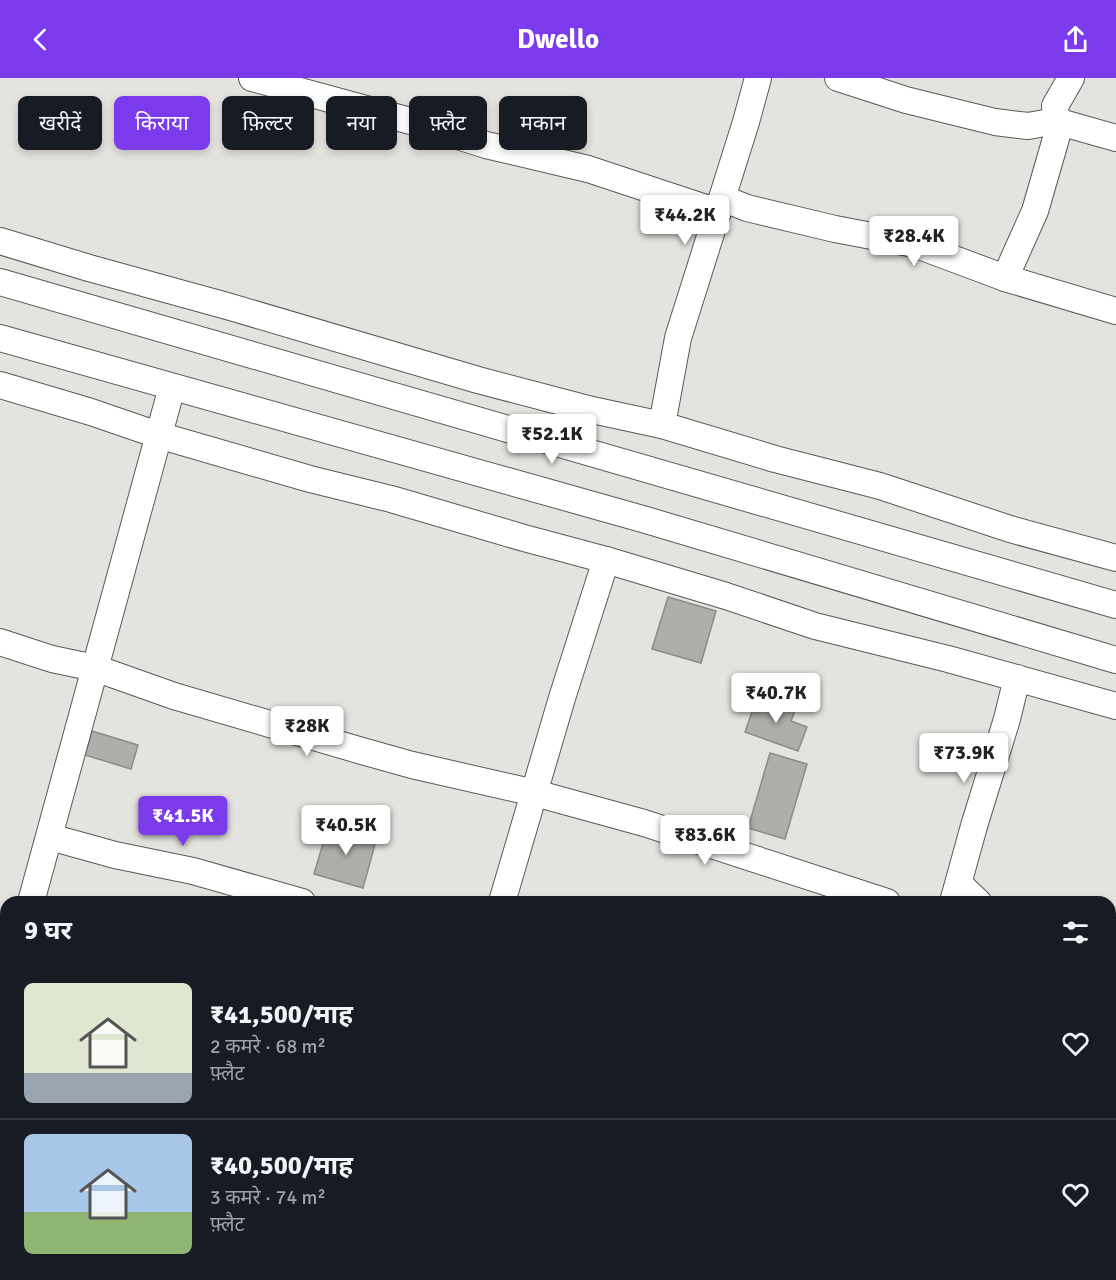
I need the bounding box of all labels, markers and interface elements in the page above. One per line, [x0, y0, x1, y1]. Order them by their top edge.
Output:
icon: back [24, 23, 57, 56]
text: Dwello [517, 23, 599, 56]
icon: share [1059, 23, 1092, 56]
chip: खरीदें [18, 96, 102, 150]
chip: किराया [114, 96, 210, 150]
chip: फ़िल्टर [222, 96, 314, 150]
chip: नया [326, 96, 397, 150]
chip: फ़्लैट [409, 96, 487, 150]
chip: मकान [499, 96, 587, 150]
pin: ₹44.2K [636, 195, 734, 246]
text: ₹44.2K [654, 202, 716, 227]
pin: ₹28.4K [865, 216, 963, 267]
text: ₹28.4K [883, 223, 945, 248]
pin: ₹52.1K [503, 414, 601, 465]
text: ₹52.1K [521, 421, 583, 446]
pin: ₹40.7K [727, 673, 825, 724]
text: ₹40.7K [745, 680, 807, 705]
pin: ₹28K [271, 706, 343, 757]
text: ₹28K [285, 713, 329, 738]
pin: ₹73.9K [915, 733, 1013, 784]
text: ₹73.9K [933, 740, 995, 765]
pin: ₹41.5K [134, 796, 232, 847]
text: ₹41.5K [152, 803, 214, 828]
pin: ₹40.5K [297, 805, 395, 856]
text: ₹40.5K [315, 812, 377, 837]
pin: ₹83.6K [656, 815, 754, 866]
text: ₹83.6K [674, 822, 736, 847]
text: 9 घर [24, 915, 72, 947]
icon: filters [1059, 916, 1092, 949]
text: ₹41,500/माह [210, 999, 353, 1031]
icon: home [72, 1007, 144, 1079]
icon: heart [1059, 1027, 1092, 1060]
text: 2 कमरे · 68 m² [210, 1034, 326, 1059]
text: फ़्लैट [210, 1061, 245, 1086]
text: ₹40,500/माह [210, 1150, 353, 1182]
icon: home [72, 1158, 144, 1230]
icon: heart [1059, 1178, 1092, 1211]
text: 3 कमरे · 74 m² [210, 1185, 326, 1210]
text: फ़्लैट [210, 1212, 245, 1237]

